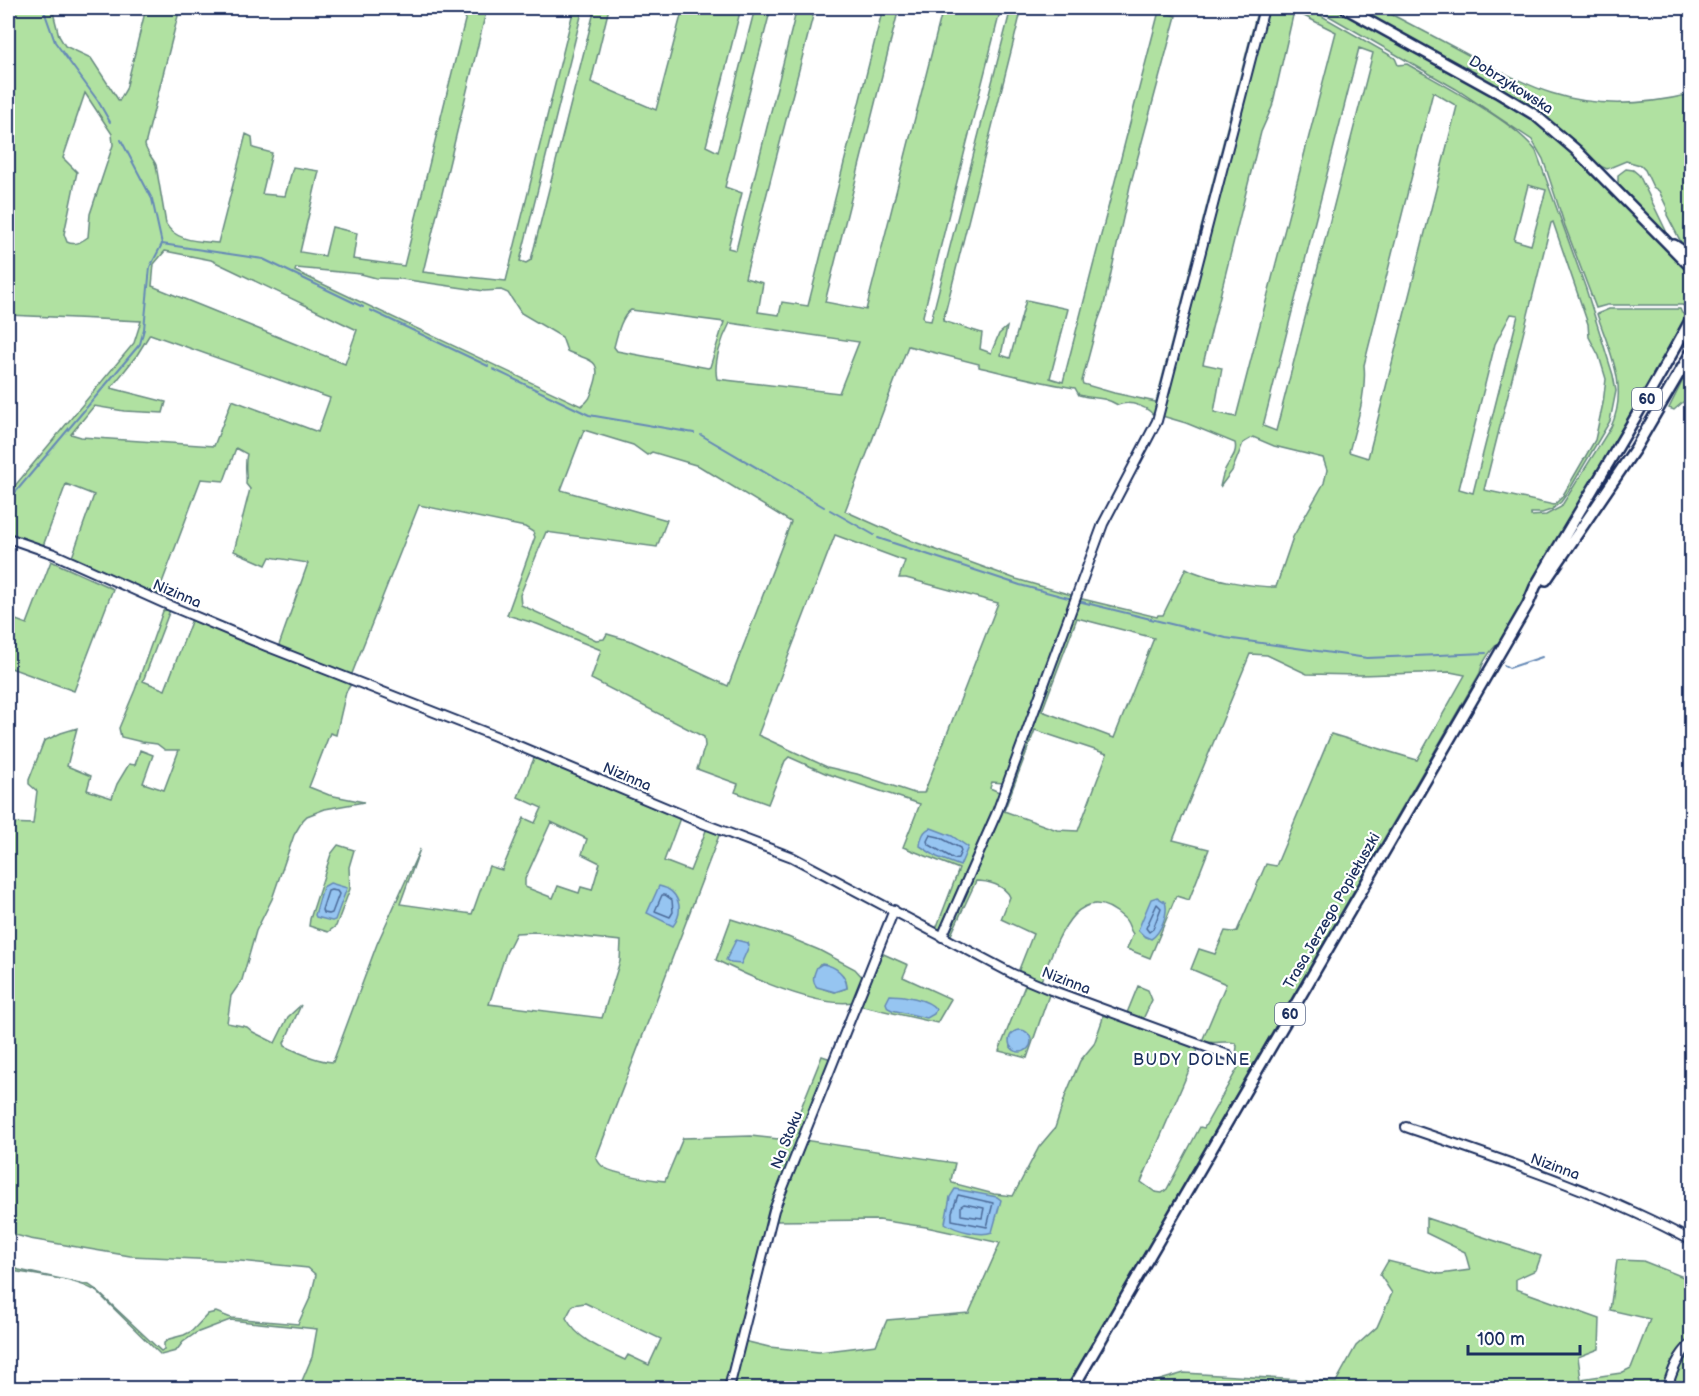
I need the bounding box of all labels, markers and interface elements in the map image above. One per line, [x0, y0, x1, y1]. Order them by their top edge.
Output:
street label: Dobrzykowska [1465, 52, 1557, 118]
road number: 60 [1632, 388, 1662, 410]
street label: Nizinna [150, 575, 204, 613]
street label: Nizinna [600, 758, 654, 796]
street label: Trasa Jerzego Popiełuszki [1279, 830, 1385, 992]
street label: Nizinna [1039, 963, 1093, 999]
road number: 60 [1275, 1003, 1305, 1025]
district label: BUDY DOLNE [1133, 1051, 1251, 1070]
street label: Na Stoku [767, 1108, 807, 1172]
street label: Nizinna [1528, 1149, 1582, 1185]
scale bar [1468, 1318, 1580, 1356]
text: 100 m [1477, 1329, 1525, 1350]

